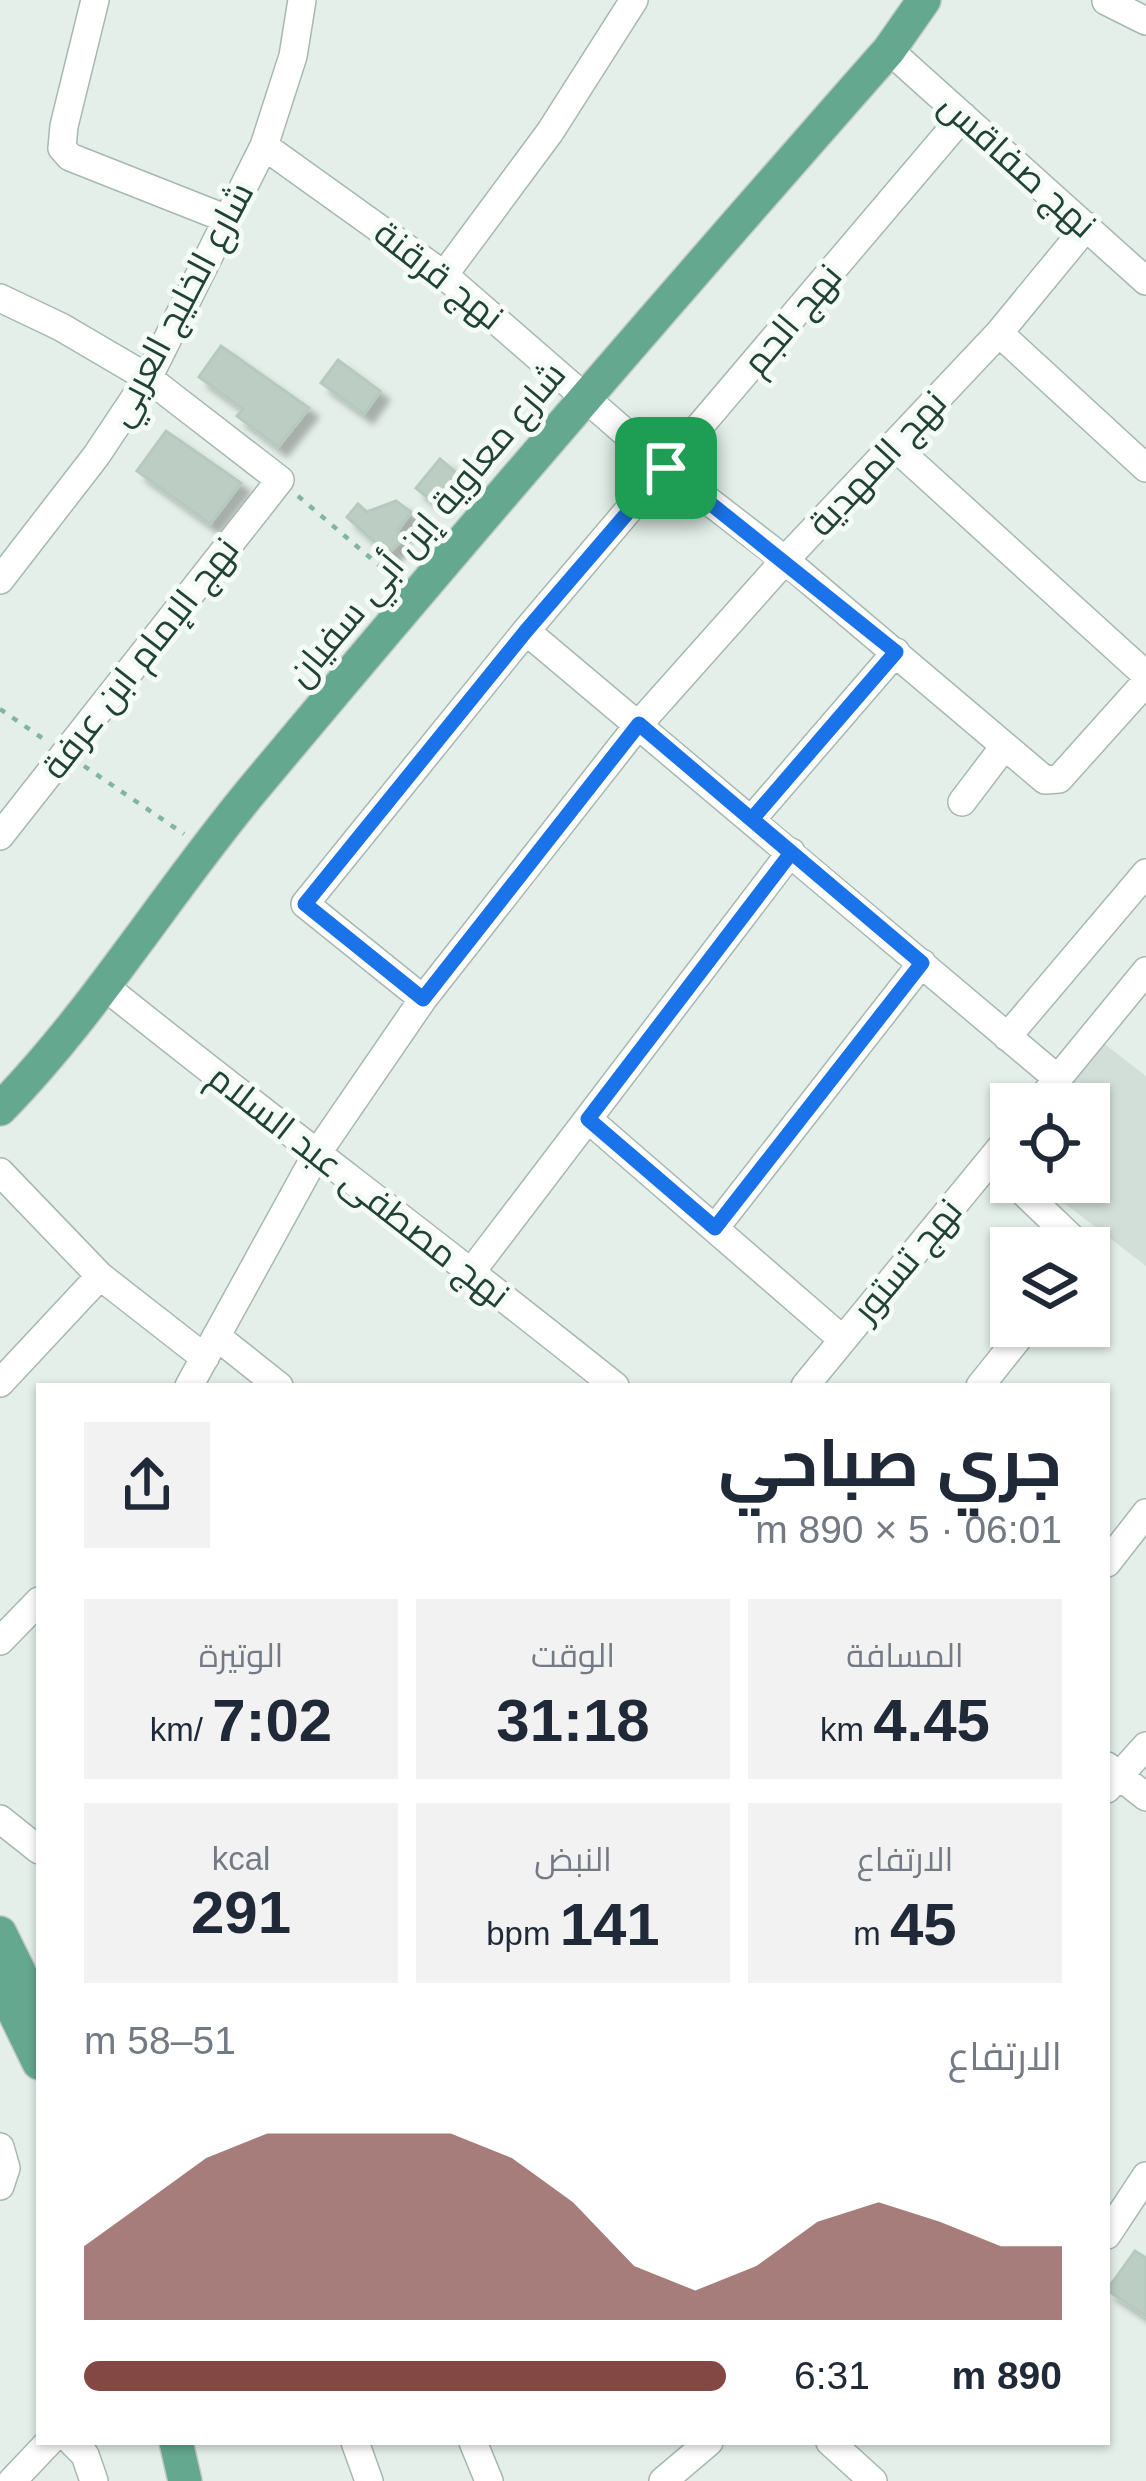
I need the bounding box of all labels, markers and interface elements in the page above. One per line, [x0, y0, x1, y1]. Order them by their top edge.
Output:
street label: نهج صفاقس [929, 84, 1104, 249]
street label: شارع الخليج العربي [99, 175, 269, 437]
street label: نهج قرقنة [364, 212, 511, 341]
street label: نهج الجم [734, 256, 853, 385]
street label: شارع معاوية إبن أبي سفيان [277, 353, 580, 699]
street label: نهج المهدية [799, 382, 957, 547]
pin [615, 417, 717, 519]
icon: arrive [633, 435, 699, 501]
street label: نهج الإمام ابن عرفة [33, 529, 250, 789]
street label: نهج مصطفى عبد السلام [198, 1056, 517, 1319]
map controls [990, 1083, 1110, 1347]
button: locate [990, 1083, 1110, 1203]
street label: نهج تستور [843, 1190, 973, 1334]
button: layers [990, 1227, 1110, 1347]
button: share [84, 1422, 210, 1548]
text: جري صباحي [718, 1426, 1062, 1500]
text: 06:01 · 5 × 890 m [755, 1508, 1062, 1551]
text: الوتيرة [199, 1637, 283, 1674]
text: الوقت [531, 1637, 615, 1674]
text: المسافة [846, 1637, 964, 1674]
text: 7:02 [212, 1687, 332, 1754]
text: 31:18 [496, 1687, 650, 1754]
text: 4.45 [873, 1687, 990, 1754]
text: /km [150, 1711, 212, 1748]
text: km [820, 1711, 873, 1748]
text: kcal [212, 1840, 270, 1877]
text: النبض [534, 1841, 612, 1878]
text: الارتفاع [857, 1841, 953, 1878]
text: 291 [191, 1879, 291, 1946]
text: 141 [560, 1891, 660, 1958]
text: 45 [890, 1891, 957, 1958]
text: bpm [486, 1915, 560, 1952]
text: m [853, 1915, 890, 1952]
text: 51–58 m [84, 2019, 236, 2062]
text: الارتفاع [948, 2035, 1062, 2078]
text: 6:31 [794, 2354, 870, 2397]
text: 890 m [951, 2354, 1062, 2397]

